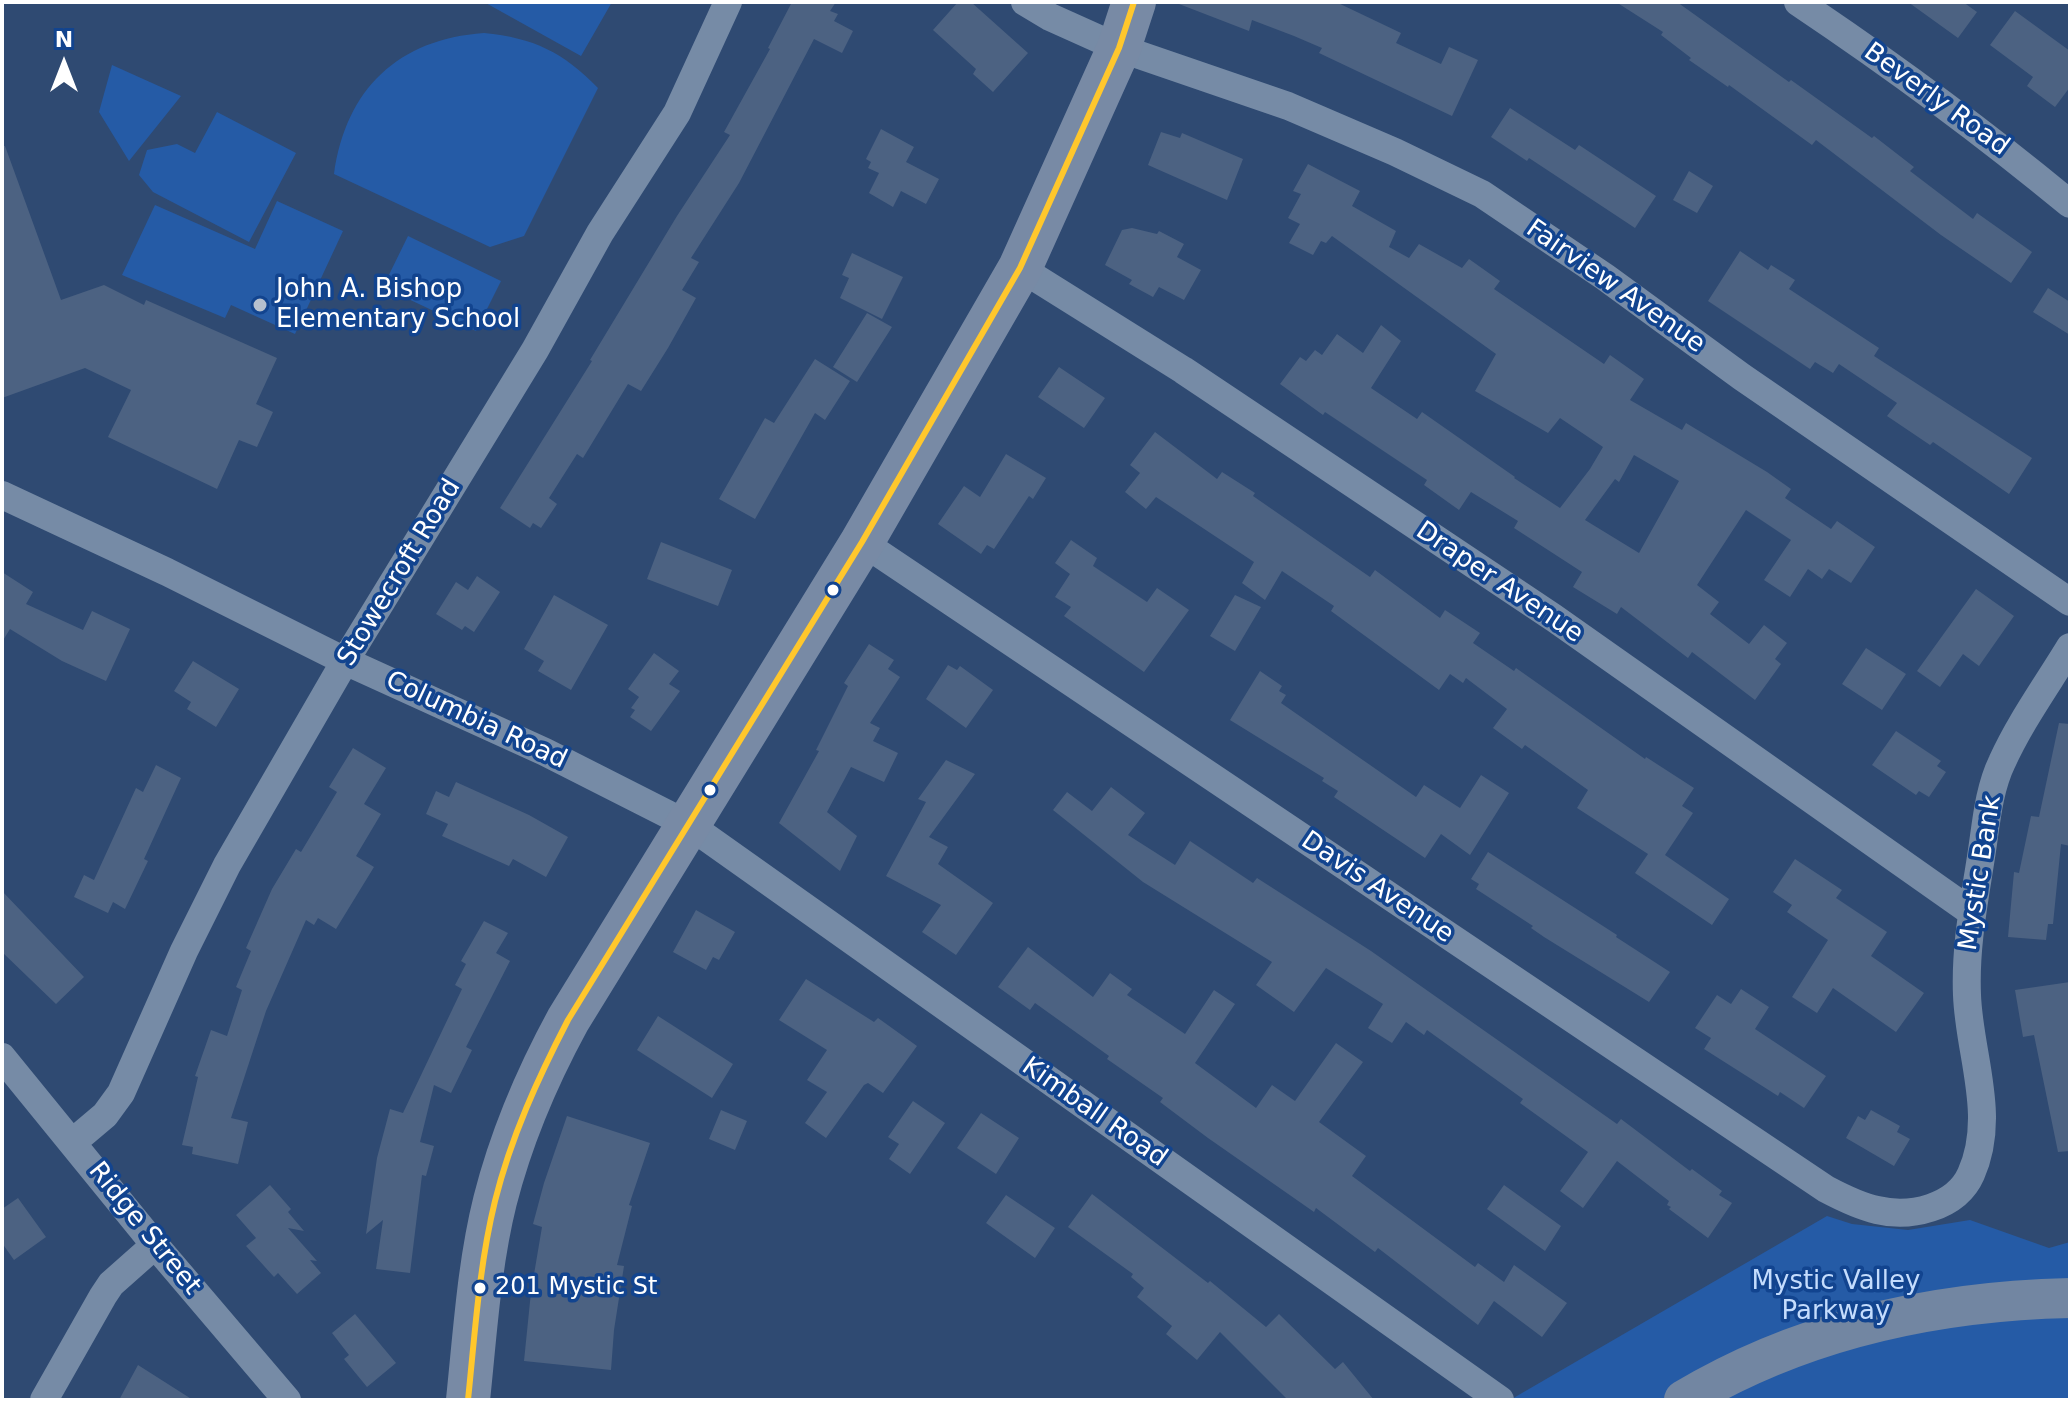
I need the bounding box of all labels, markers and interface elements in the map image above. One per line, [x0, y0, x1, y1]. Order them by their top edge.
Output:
north arrow [24, 24, 104, 104]
text: N [55, 27, 73, 52]
street label: Beverly Road [1857, 37, 2015, 163]
street label: Fairview Avenue [1520, 214, 1710, 360]
place label: John A. Bishop Elementary School [276, 274, 520, 336]
marker: John A. Bishop Elementary School [251, 296, 269, 314]
street label: Stowecroft Road [332, 474, 468, 672]
street label: Draper Avenue [1410, 516, 1588, 650]
unlabelled marker [825, 582, 841, 598]
street label: Columbia Road [380, 665, 572, 777]
unlabelled marker [702, 782, 718, 798]
street label: Mystic Bank [1953, 793, 2009, 953]
street label: Davis Avenue [1295, 826, 1459, 950]
street label: Kimball Road [1015, 1051, 1173, 1175]
street label: Ridge Street [81, 1156, 207, 1302]
park label: Mystic Valley Parkway [1752, 1266, 1920, 1328]
place label: 201 Mystic St [495, 1274, 657, 1302]
marker: 201 Mystic St [472, 1280, 488, 1296]

